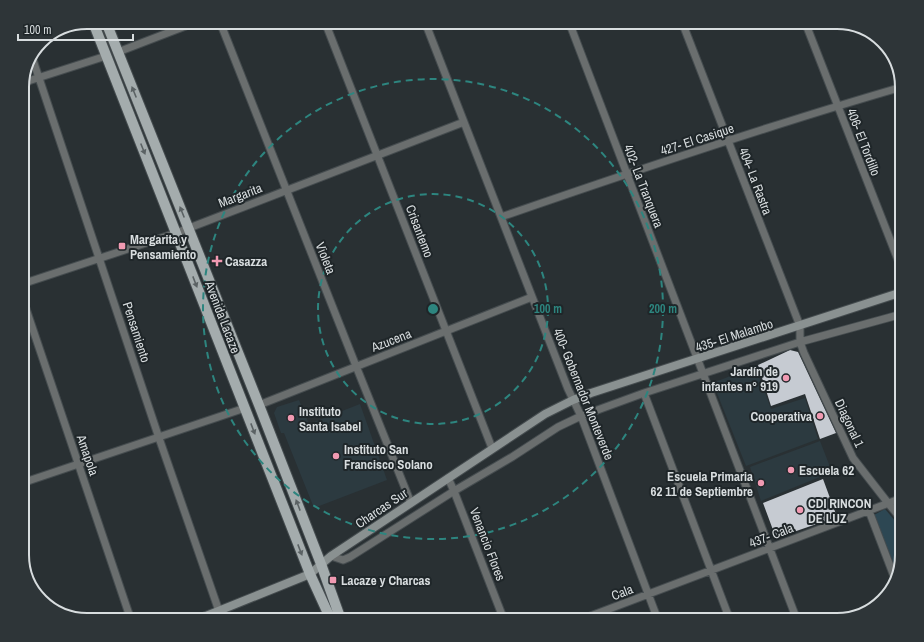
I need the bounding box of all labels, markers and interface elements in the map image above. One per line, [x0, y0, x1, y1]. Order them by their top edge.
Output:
scale bar [18, 16, 133, 42]
text: 100 m [24, 22, 51, 38]
one-way arrow [130, 85, 136, 97]
street label: 406- El Tordillo [843, 106, 884, 178]
street label: 427- El Casique [658, 120, 736, 159]
street label: 402- La Tranquera [620, 142, 667, 230]
one-way arrow [140, 144, 146, 156]
street label: 404- La Rastra [735, 145, 776, 217]
street label: Margarita [216, 179, 265, 212]
street label: Crisantemo [402, 202, 437, 260]
one-way arrow [179, 207, 185, 218]
place label: Margarita y Pensamiento [130, 231, 196, 263]
street label: Violeta [311, 240, 340, 277]
marker: Margarita y Pensamiento [117, 241, 127, 251]
place label: Casazza [225, 253, 267, 270]
marker: Casazza [212, 256, 222, 266]
one-way arrow [193, 277, 199, 289]
street label: Avenida Lacaze [201, 278, 244, 356]
street label: Pensamiento [119, 300, 154, 365]
text: 100 m [534, 301, 562, 317]
text: 200 m [649, 301, 677, 317]
centre of rings [426, 302, 440, 316]
street label: 435- El Malambo [693, 315, 775, 356]
street label: Azucena [368, 325, 414, 356]
street label: 400- Gobernador Monteverde [549, 326, 618, 463]
place label: Jardín de infantes n° 919 [702, 363, 778, 395]
marker: Jardín de infantes n° 919 [781, 373, 791, 383]
street label: Diagonal 1 [831, 396, 868, 450]
place label: Instituto Santa Isabel [299, 403, 361, 435]
place label: Cooperativa [750, 408, 812, 425]
marker: Cooperativa [815, 411, 825, 421]
marker: Instituto Santa Isabel [286, 413, 296, 423]
one-way arrow [250, 424, 256, 436]
street label: Amapola [72, 432, 102, 478]
place label: Instituto San Francisco Solano [344, 441, 433, 473]
marker: Instituto San Francisco Solano [331, 451, 341, 461]
place label: Escuela 62 [799, 462, 854, 479]
marker: Escuela 62 [786, 465, 796, 475]
place label: Escuela Primaria 62 11 de Septiembre [650, 468, 753, 500]
marker: Escuela Primaria 62 11 de Septiembre [756, 478, 766, 488]
street label: Charcas Sur [352, 485, 411, 532]
place label: CDI RINCON DE LUZ [808, 495, 871, 527]
one-way arrow [294, 498, 300, 510]
street label: Venancio Flores [466, 505, 509, 583]
marker: CDI RINCON DE LUZ [795, 505, 805, 515]
street label: 437- Cala [747, 519, 796, 552]
one-way arrow [298, 545, 304, 557]
place label: Lacaze y Charcas [341, 572, 431, 589]
marker: Lacaze y Charcas [328, 575, 338, 585]
street label: Cala [609, 581, 636, 604]

